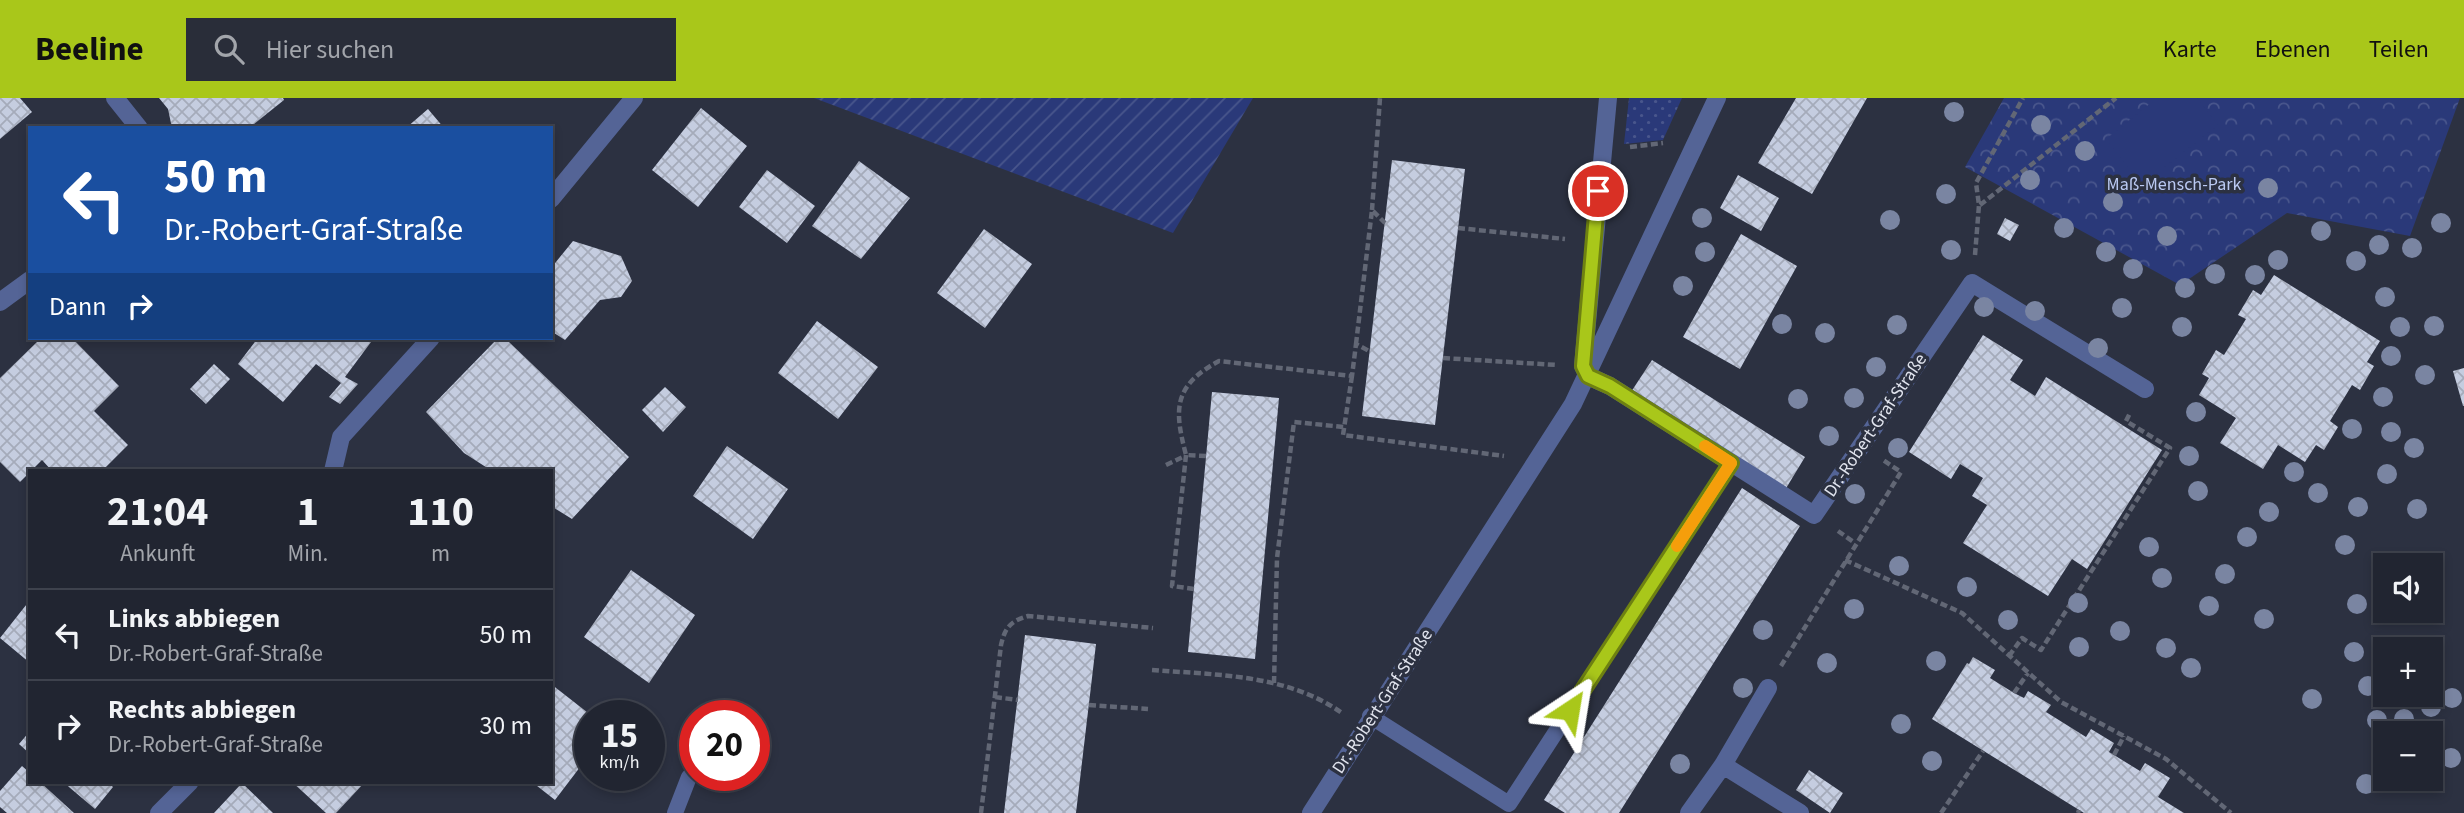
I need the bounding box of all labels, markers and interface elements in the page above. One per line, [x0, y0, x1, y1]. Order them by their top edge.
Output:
search box [186, 18, 676, 81]
text: Beeline [35, 26, 144, 73]
icon: search [210, 30, 248, 68]
text: Hier suchen [266, 31, 394, 68]
text: Karte [2163, 32, 2217, 67]
text: Ebenen [2255, 32, 2331, 67]
text: Teilen [2369, 32, 2429, 67]
text: 50 m [164, 142, 268, 212]
icon: left [49, 154, 140, 245]
pin [1568, 161, 1628, 221]
icon: arrive [1579, 172, 1617, 210]
park label: Maß-Mensch-Park [2107, 172, 2241, 197]
text: Dr.-Robert-Graf-Straße [164, 207, 463, 253]
icon: right [121, 287, 159, 325]
text: Dann [49, 288, 107, 325]
street label: Dr.-Robert-Graf-Straße [1818, 348, 1933, 502]
text: 21:04 [107, 482, 208, 542]
text: 1 [297, 482, 319, 542]
text: 110 [407, 482, 474, 542]
text: Ankunft [120, 537, 195, 570]
text: Min. [288, 537, 328, 570]
text: m [431, 537, 450, 570]
map controls [2373, 553, 2443, 791]
button: sound [2373, 553, 2443, 623]
text: Links abbiegen [108, 600, 280, 637]
icon: left [49, 616, 87, 654]
text: 50 m [479, 616, 532, 653]
street label: Dr.-Robert-Graf-Straße [1326, 624, 1439, 779]
text: Dr.-Robert-Graf-Straße [108, 637, 323, 670]
button: + [2373, 637, 2443, 707]
position arrow [1533, 673, 1607, 747]
text: Rechts abbiegen [108, 691, 296, 728]
speed limit sign: 20 [679, 700, 770, 791]
icon: right [49, 707, 87, 745]
text: 30 m [479, 707, 532, 744]
text: 15 [601, 711, 638, 761]
button: − [2373, 721, 2443, 791]
text: Dr.-Robert-Graf-Straße [108, 728, 323, 761]
text: km/h [600, 750, 639, 775]

